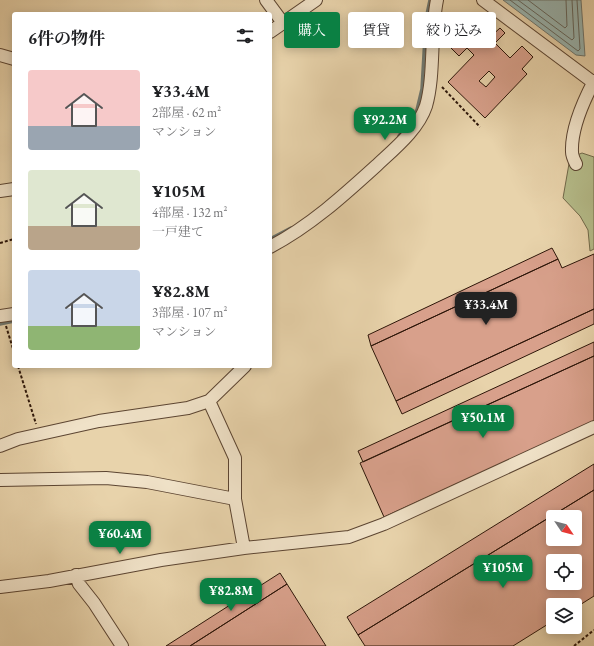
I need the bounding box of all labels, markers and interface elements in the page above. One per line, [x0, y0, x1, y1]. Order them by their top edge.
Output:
chip: 購入 [284, 12, 340, 48]
chip: 賃貸 [348, 12, 404, 48]
chip: 絞り込み [412, 12, 496, 48]
icon: filters [234, 25, 256, 47]
text: 6件の物件 [28, 27, 105, 49]
text: ¥33.4M [152, 80, 210, 102]
icon: home [60, 86, 108, 134]
text: 2部屋 · 62 m² [152, 104, 221, 121]
pin: ¥92.2M [352, 107, 418, 141]
text: ¥92.2M [363, 111, 407, 128]
text: マンション [152, 123, 216, 140]
text: ¥105M [152, 180, 206, 202]
icon: home [60, 186, 108, 234]
text: 4部屋 · 132 m² [152, 204, 227, 221]
text: 一戸建て [152, 223, 204, 240]
text: ¥82.8M [152, 280, 210, 302]
icon: home [60, 286, 108, 334]
pin: ¥33.4M [453, 292, 519, 326]
text: ¥33.4M [464, 296, 508, 313]
text: 3部屋 · 107 m² [152, 304, 227, 321]
text: マンション [152, 323, 216, 340]
pin: ¥50.1M [450, 405, 516, 439]
text: ¥50.1M [461, 409, 505, 426]
north arrow [546, 510, 582, 546]
map controls [546, 510, 582, 634]
pin: ¥60.4M [87, 521, 153, 555]
text: ¥60.4M [98, 525, 142, 542]
button: locate [546, 554, 582, 590]
pin: ¥105M [475, 555, 531, 589]
text: ¥105M [482, 559, 524, 576]
pin: ¥82.8M [198, 578, 264, 612]
text: ¥82.8M [209, 582, 253, 599]
button: layers [546, 598, 582, 634]

